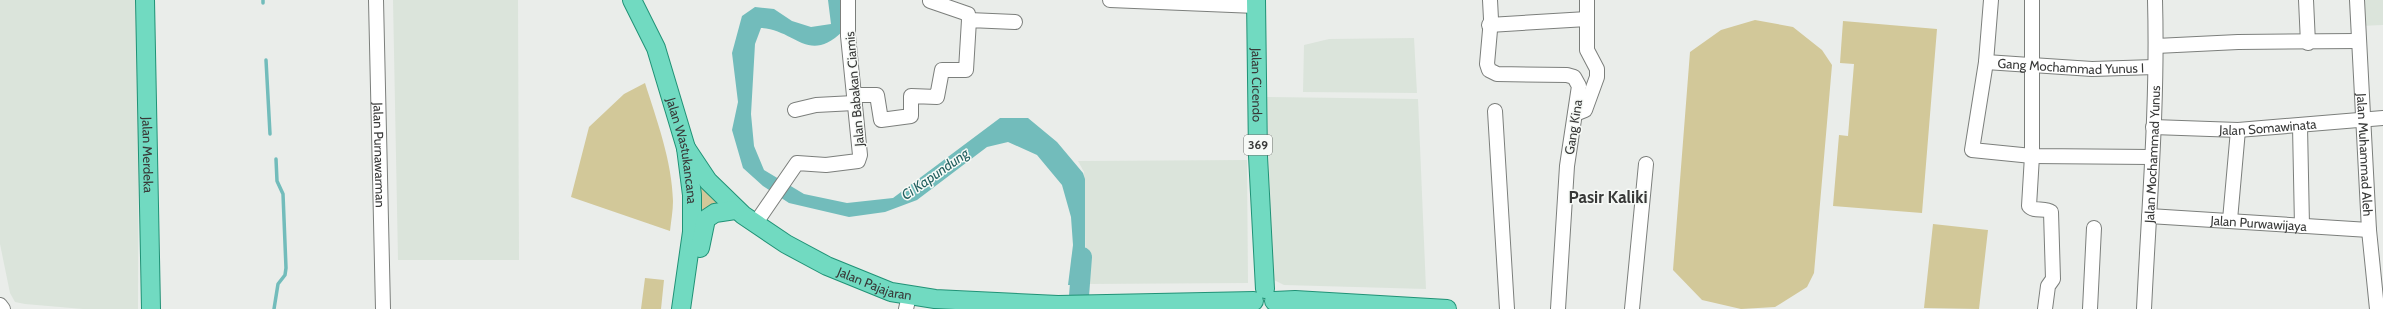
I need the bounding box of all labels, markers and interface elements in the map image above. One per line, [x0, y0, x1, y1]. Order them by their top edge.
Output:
street label: Jalan Babakan Ciamis [841, 30, 867, 148]
street label: Jalan Cicendo [1249, 47, 1266, 122]
street label: Gang Mochammad Yunus I [1997, 55, 2144, 77]
street label: Jalan Mochammad Yunus [2141, 85, 2163, 224]
street label: Jalan Muhammad Aleh [2354, 92, 2376, 217]
street label: Jalan Wastukancana [663, 95, 700, 205]
street label: Gang Kina [1561, 98, 1585, 156]
street label: Jalan Purnawarman [370, 101, 389, 208]
street label: Jalan Somawinata [2218, 115, 2318, 138]
street label: Jalan Merdeka [139, 116, 157, 194]
road number: 369 [1244, 135, 1272, 155]
water label: Ci Kapundung [898, 144, 973, 204]
district label: Pasir Kaliki [1569, 187, 1648, 207]
street label: Jalan Purwawijaya [2209, 212, 2308, 234]
street label: Jalan Pajajaran [834, 263, 913, 303]

